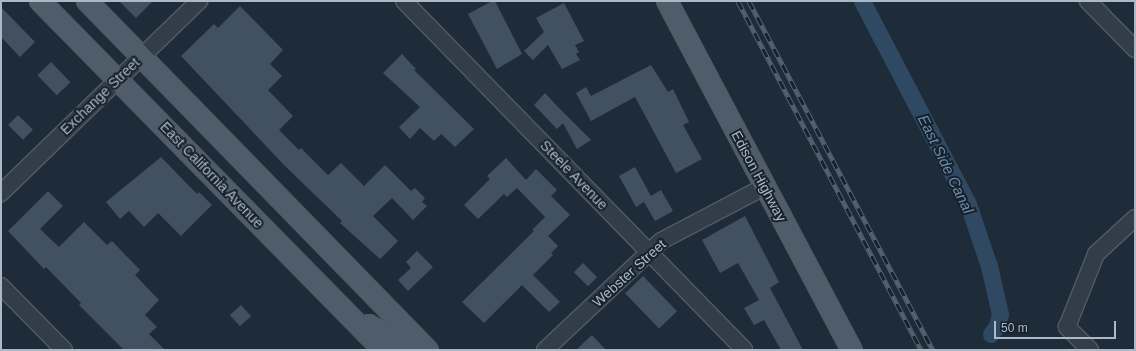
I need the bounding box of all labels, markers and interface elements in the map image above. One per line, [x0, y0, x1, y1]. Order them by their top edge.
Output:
street label: Exchange Street [57, 54, 143, 138]
water label: East Side Canal [914, 112, 978, 216]
street label: East California Avenue [157, 118, 267, 232]
street label: Edison Highway [728, 128, 790, 224]
street label: Steele Avenue [536, 137, 612, 213]
street label: Webster Street [589, 236, 669, 310]
scale bar [996, 313, 1118, 339]
text: 50 m [1001, 321, 1028, 335]

